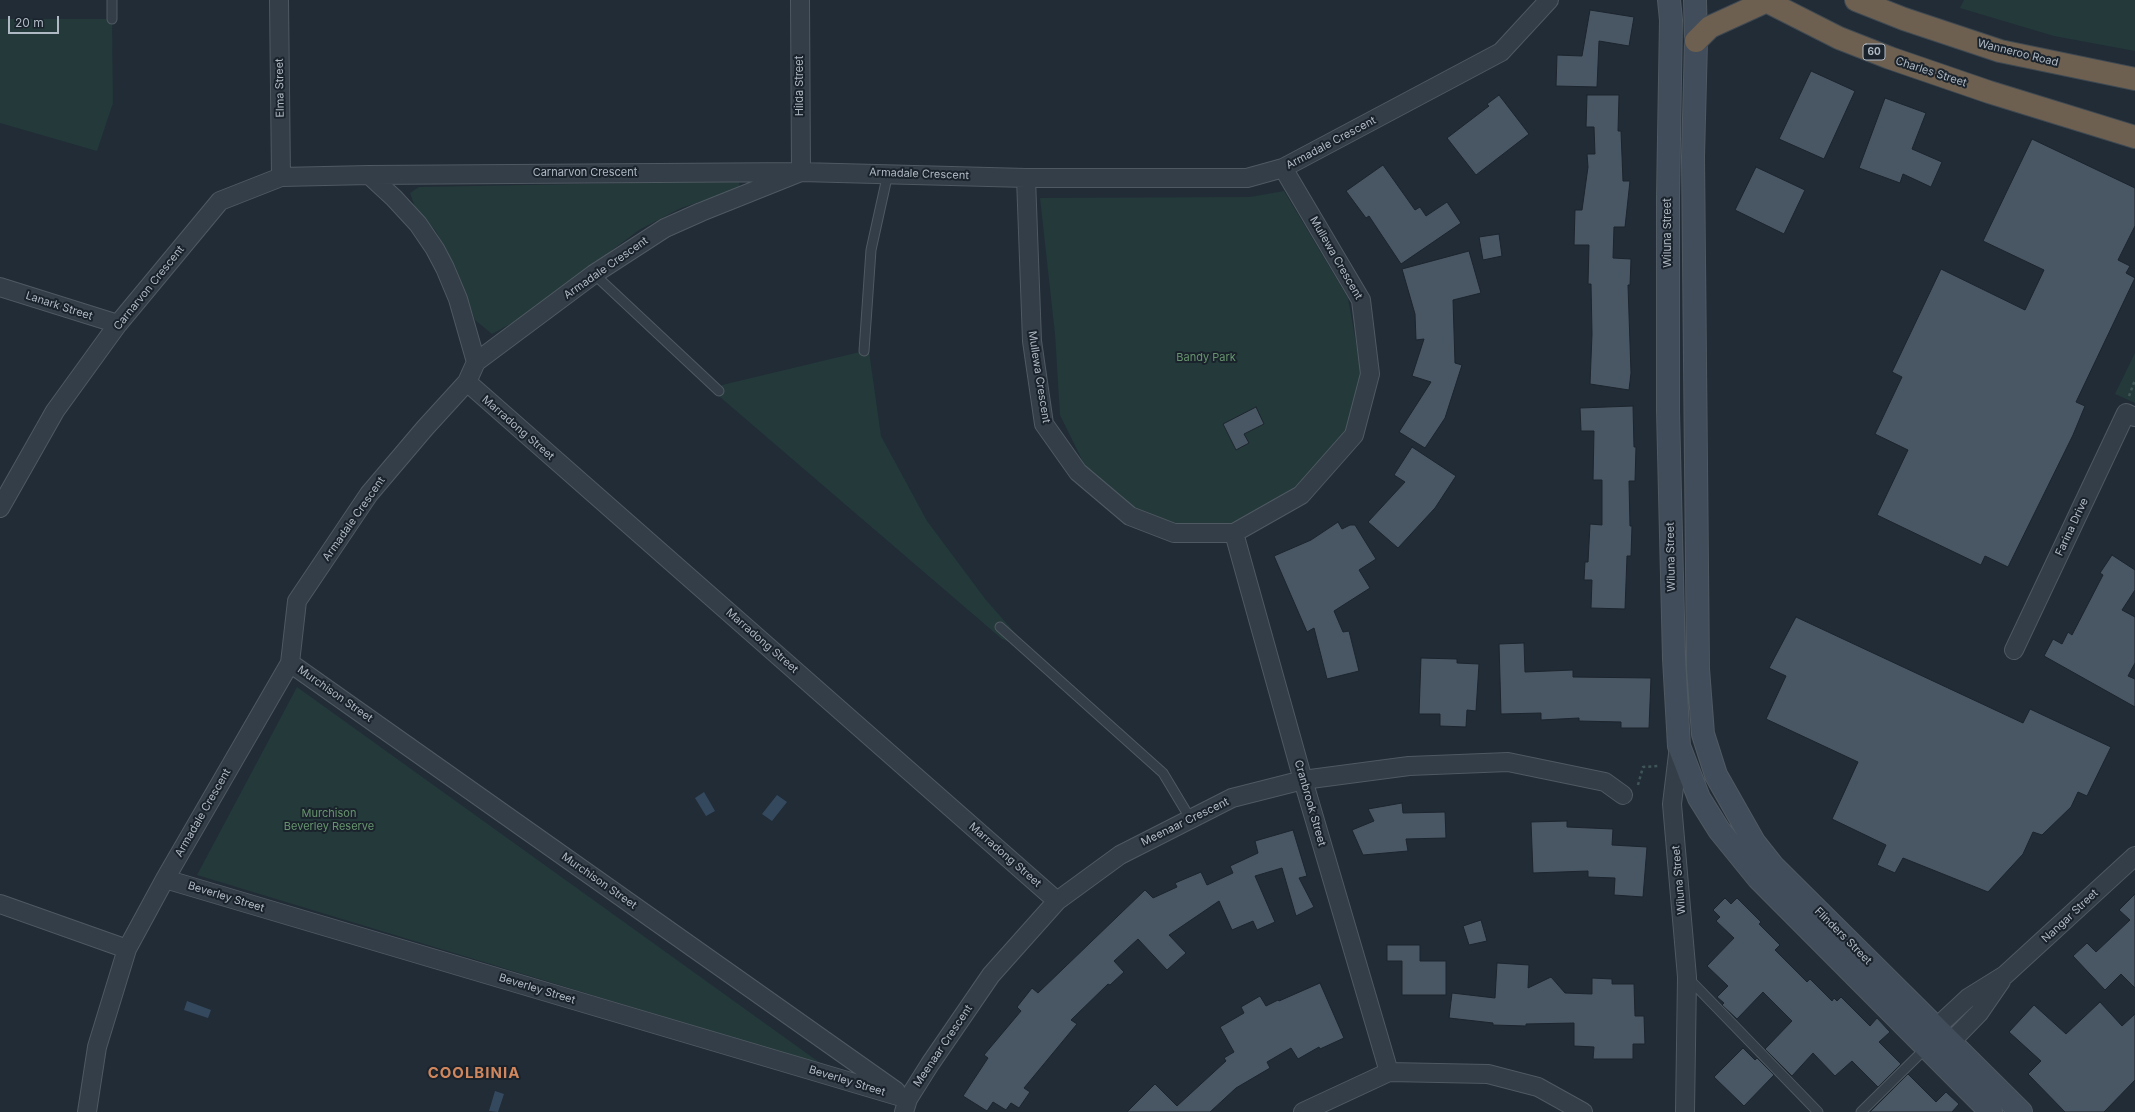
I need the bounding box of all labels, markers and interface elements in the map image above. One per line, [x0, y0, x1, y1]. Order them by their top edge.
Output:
scale bar [10, 8, 61, 34]
text: 20 m [15, 15, 44, 30]
street label: Wanneroo Road [1976, 37, 2060, 69]
road number: 60 [1863, 44, 1885, 60]
street label: Charles Street [1894, 54, 1968, 90]
street label: Hilda Street [793, 56, 807, 116]
street label: Elma Street [273, 58, 287, 118]
street label: Armadale Crescent [1284, 114, 1378, 172]
street label: Carnarvon Crescent [533, 166, 637, 180]
street label: Armadale Crescent [869, 166, 969, 182]
street label: Wiluna Street [1661, 198, 1675, 268]
street label: Mullewa Crescent [1307, 214, 1365, 302]
street label: Armadale Crescent [561, 234, 651, 302]
street label: Carnarvon Crescent [111, 243, 187, 333]
street label: Lanark Street [24, 289, 94, 323]
street label: Mullewa Crescent [1025, 330, 1053, 424]
park label: Bandy Park [1176, 351, 1236, 365]
street label: Marradong Street [479, 393, 557, 463]
street label: Armadale Crescent [320, 474, 388, 564]
street label: Farina Drive [2053, 496, 2091, 558]
street label: Wiluna Street [1664, 522, 1678, 592]
street label: Marradong Street [723, 606, 801, 676]
street label: Murchison Street [295, 663, 375, 725]
street label: Cranbrook Street [1291, 758, 1329, 848]
street label: Armadale Crescent [172, 766, 234, 860]
street label: Meenaar Crescent [1139, 795, 1231, 849]
park label: Murchison Beverley Reserve [284, 807, 374, 833]
street label: Marradong Street [966, 820, 1044, 890]
street label: Wiluna Street [1669, 845, 1689, 915]
street label: Murchison Street [559, 850, 639, 912]
street label: Beverley Street [186, 879, 266, 915]
street label: Nangar Street [2039, 887, 2101, 945]
street label: Flinders Street [1812, 905, 1874, 967]
street label: Beverley Street [497, 971, 577, 1007]
street label: Meenaar Crescent [911, 1003, 975, 1089]
street label: Beverley Street [807, 1063, 887, 1099]
district label: COOLBINIA [428, 1064, 520, 1082]

